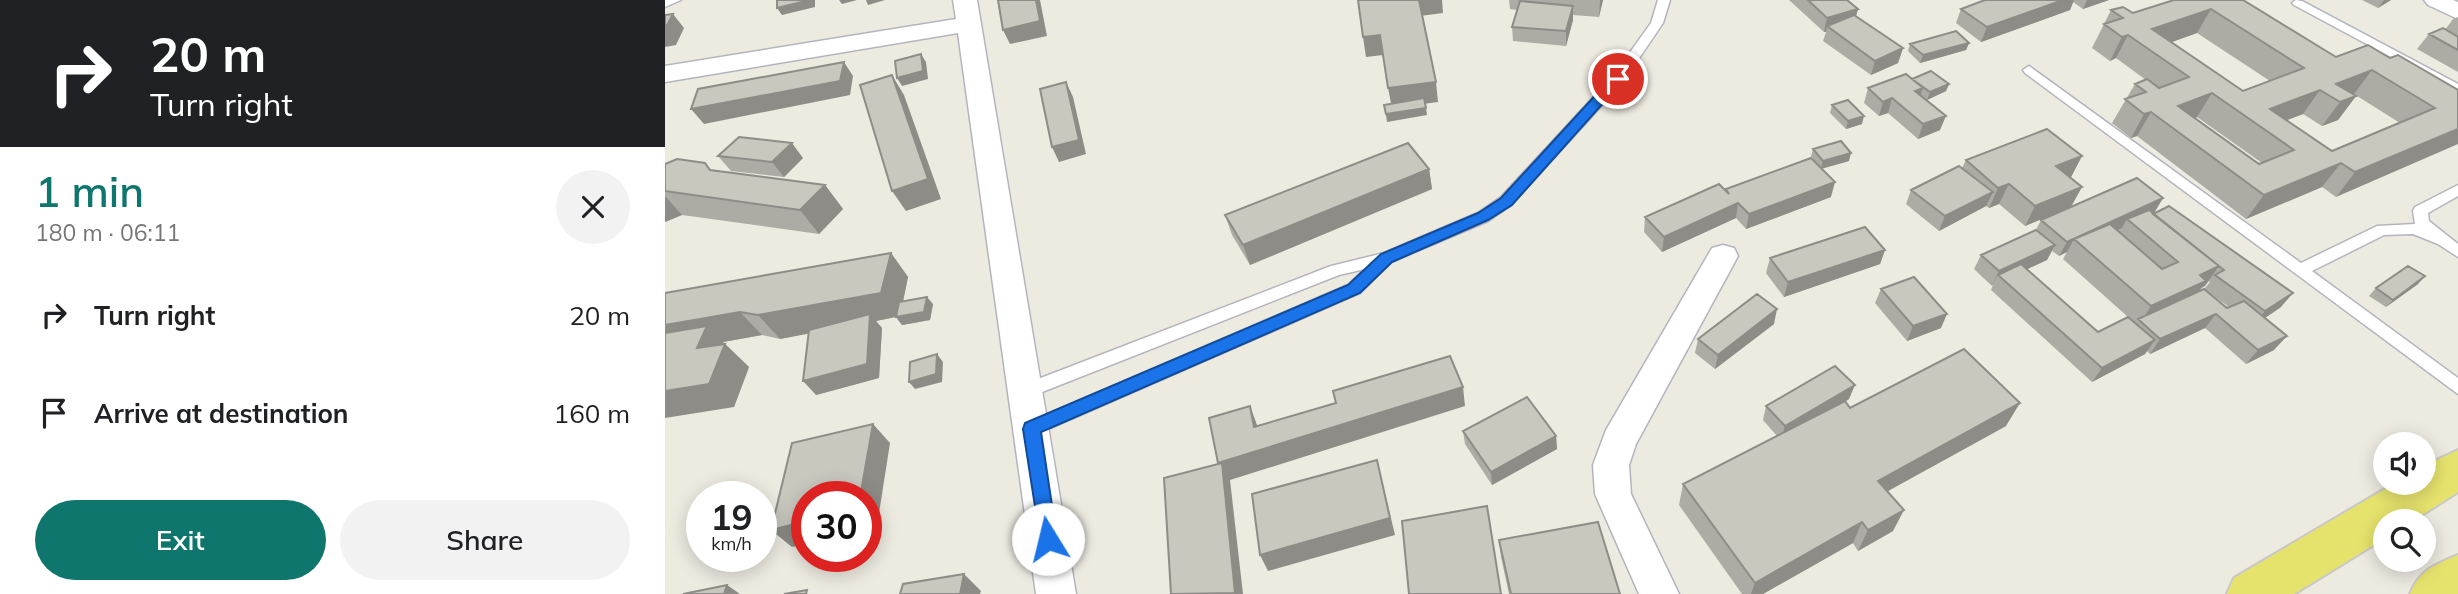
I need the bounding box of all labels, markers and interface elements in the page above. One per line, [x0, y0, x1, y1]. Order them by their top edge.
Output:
text: 20 m [150, 23, 266, 84]
icon: right [35, 28, 126, 119]
pin [1588, 49, 1648, 109]
icon: arrive [1599, 60, 1637, 98]
text: Turn right [150, 84, 293, 124]
text: 1 min [35, 165, 144, 218]
button: close [556, 170, 630, 244]
text: 180 m · 06:11 [35, 218, 180, 247]
icon: right [35, 296, 73, 334]
text: Turn right [94, 299, 215, 332]
text: 20 m [569, 299, 630, 332]
icon: arrive [35, 394, 73, 432]
text: Arrive at destination [94, 397, 349, 430]
text: 160 m [554, 397, 630, 430]
map controls [2373, 432, 2436, 572]
button: sound [2373, 432, 2436, 495]
speed limit sign: 30 [791, 481, 882, 572]
text: 19 [710, 495, 753, 539]
button: Exit [35, 500, 326, 580]
button: Share [340, 500, 630, 580]
position arrow [1011, 502, 1085, 576]
button: search [2373, 509, 2436, 572]
text: km/h [711, 532, 752, 555]

